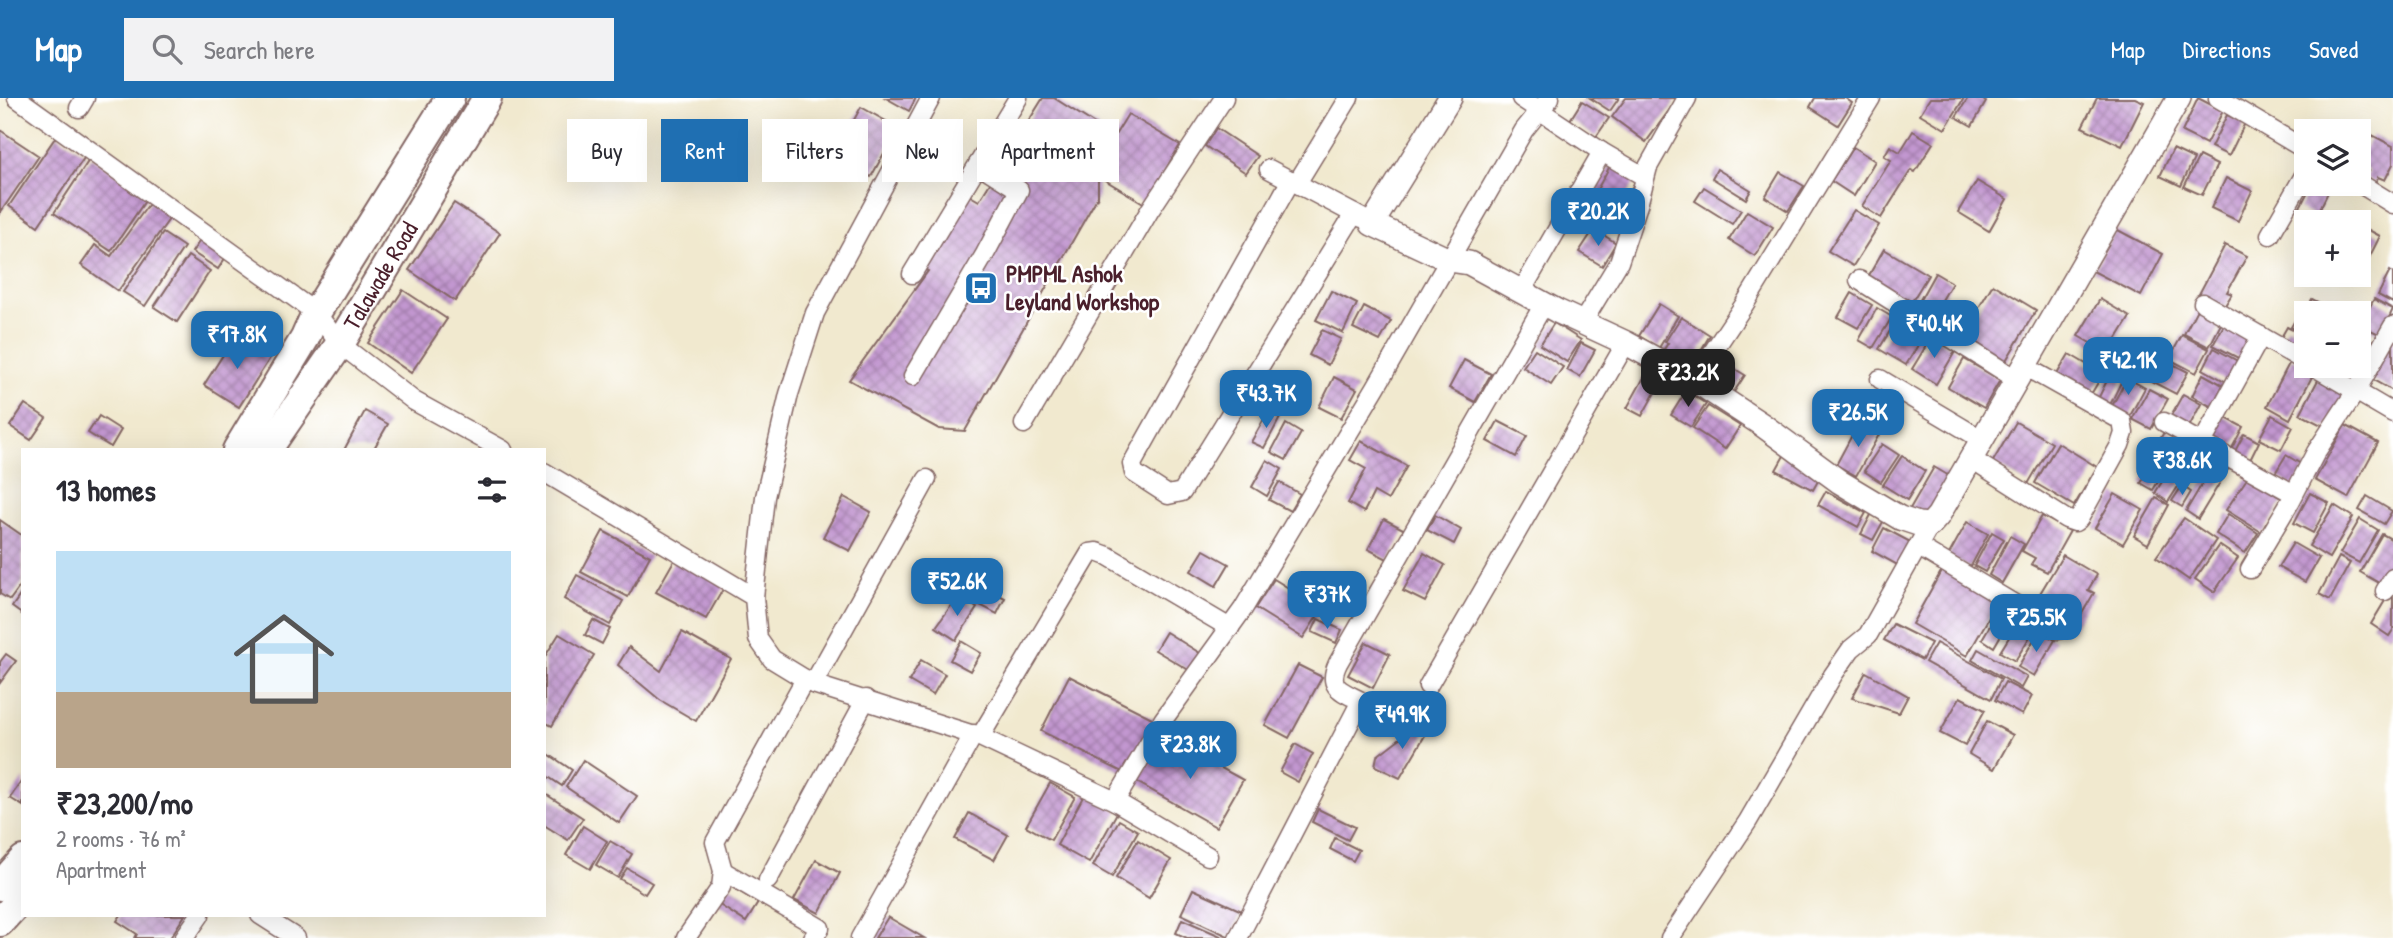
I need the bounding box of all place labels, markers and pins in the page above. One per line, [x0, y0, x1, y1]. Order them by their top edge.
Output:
pin: ₹20.2K [1541, 188, 1655, 248]
place label: PMPML Ashok Leyland Workshop [1006, 257, 1160, 318]
bus stop icon: PMPML Ashok Leyland Workshop [962, 269, 1000, 307]
pin: ₹40.4K [1877, 300, 1991, 360]
pin: ₹17.8K [180, 312, 294, 371]
pin: ₹42.1K [2071, 338, 2185, 397]
pin: ₹23.2K [1631, 350, 1745, 409]
pin: ₹43.7K [1209, 370, 1323, 430]
pin: ₹26.5K [1801, 390, 1915, 449]
pin: ₹38.6K [2125, 438, 2239, 497]
pin: ₹52.6K [900, 559, 1014, 618]
pin: ₹37K [1286, 572, 1368, 631]
pin: ₹25.5K [1979, 594, 2093, 654]
pin: ₹49.9K [1345, 692, 1459, 751]
pin: ₹23.8K [1133, 722, 1247, 781]

